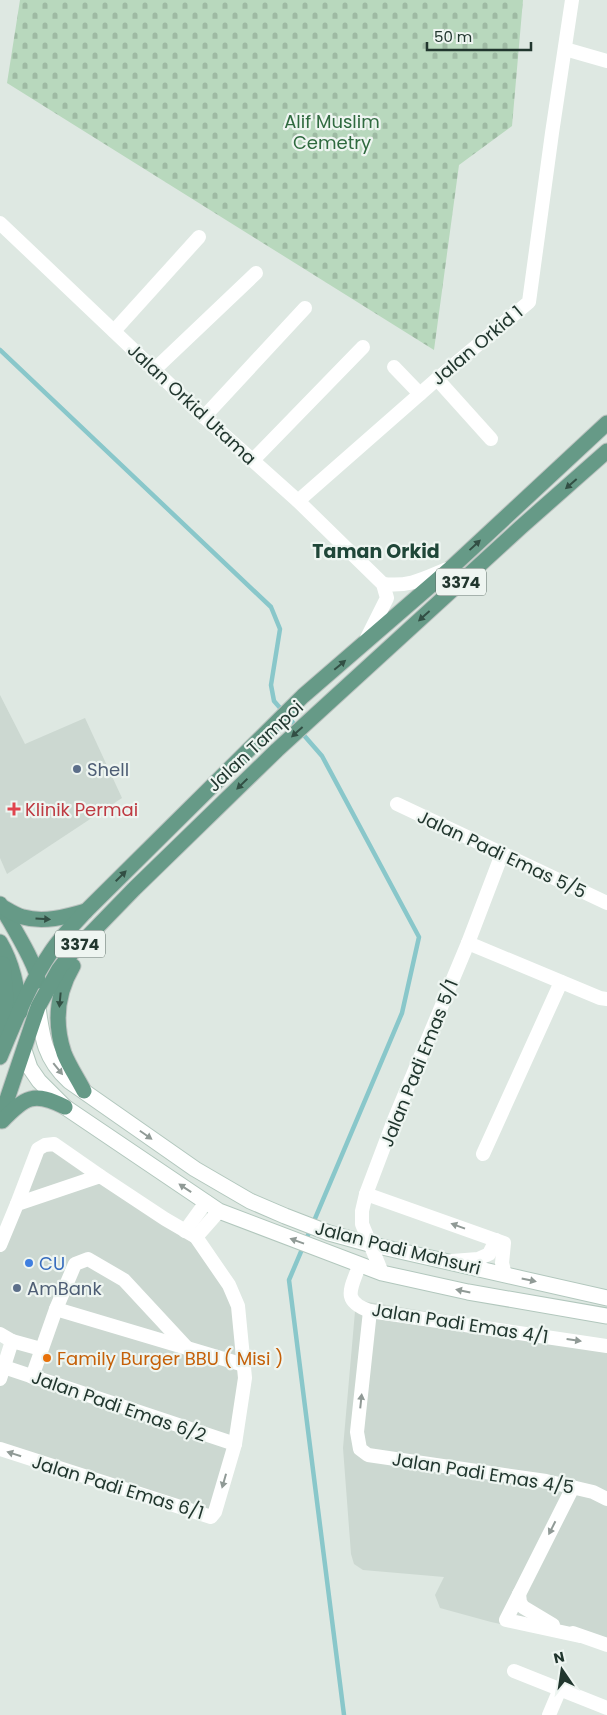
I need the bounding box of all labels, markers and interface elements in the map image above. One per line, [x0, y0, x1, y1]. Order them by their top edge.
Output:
scale bar [427, 20, 531, 52]
text: 50 m [434, 26, 472, 47]
park label: Alif Muslim Cemetry [284, 109, 380, 155]
street label: Jalan Orkid 1 [426, 299, 528, 391]
street label: Jalan Orkid Utama [122, 338, 262, 470]
one-way arrow [564, 478, 577, 489]
district label: Taman Orkid [312, 538, 440, 565]
one-way arrow [469, 539, 481, 551]
road number: 3374 [436, 568, 486, 596]
one-way arrow [418, 610, 430, 622]
one-way arrow [334, 659, 347, 670]
street label: Jalan Tampoi [201, 695, 309, 797]
one-way arrow [291, 726, 303, 738]
place label: Shell [87, 757, 129, 782]
marker: Shell [71, 763, 83, 775]
one-way arrow [236, 778, 248, 790]
place label: Klinik Permai [25, 797, 138, 822]
marker: Klinik Permai [7, 802, 21, 816]
street label: Jalan Padi Emas 5/5 [413, 804, 591, 904]
one-way arrow [115, 871, 127, 883]
one-way arrow [35, 915, 51, 923]
road number: 3374 [55, 931, 105, 958]
street label: Jalan Padi Emas 5/1 [374, 976, 464, 1150]
one-way arrow [55, 993, 63, 1009]
one-way arrow [52, 1062, 63, 1075]
one-way arrow [140, 1130, 153, 1140]
one-way arrow [179, 1183, 192, 1193]
street label: Jalan Padi Mahsuri [313, 1215, 483, 1281]
one-way arrow [451, 1222, 466, 1229]
one-way arrow [289, 1237, 304, 1245]
place label: CU [39, 1251, 65, 1276]
marker: CU [23, 1257, 35, 1269]
place label: AmBank [27, 1276, 102, 1301]
one-way arrow [522, 1276, 537, 1284]
marker: AmBank [11, 1282, 23, 1294]
one-way arrow [455, 1287, 470, 1295]
street label: Jalan Padi Emas 4/1 [370, 1297, 550, 1349]
one-way arrow [567, 1337, 583, 1345]
place label: Family Burger BBU ( Misi ) [57, 1346, 283, 1371]
marker: Family Burger BBU ( Misi ) [41, 1352, 53, 1364]
street label: Jalan Padi Emas 6/2 [28, 1364, 210, 1448]
one-way arrow [357, 1392, 365, 1408]
street label: Jalan Padi Emas 4/5 [390, 1446, 576, 1500]
street label: Jalan Padi Emas 6/1 [29, 1449, 207, 1525]
one-way arrow [7, 1450, 22, 1457]
one-way arrow [219, 1474, 227, 1489]
one-way arrow [548, 1521, 556, 1535]
north arrow [537, 1645, 587, 1695]
text: N [552, 1646, 566, 1668]

